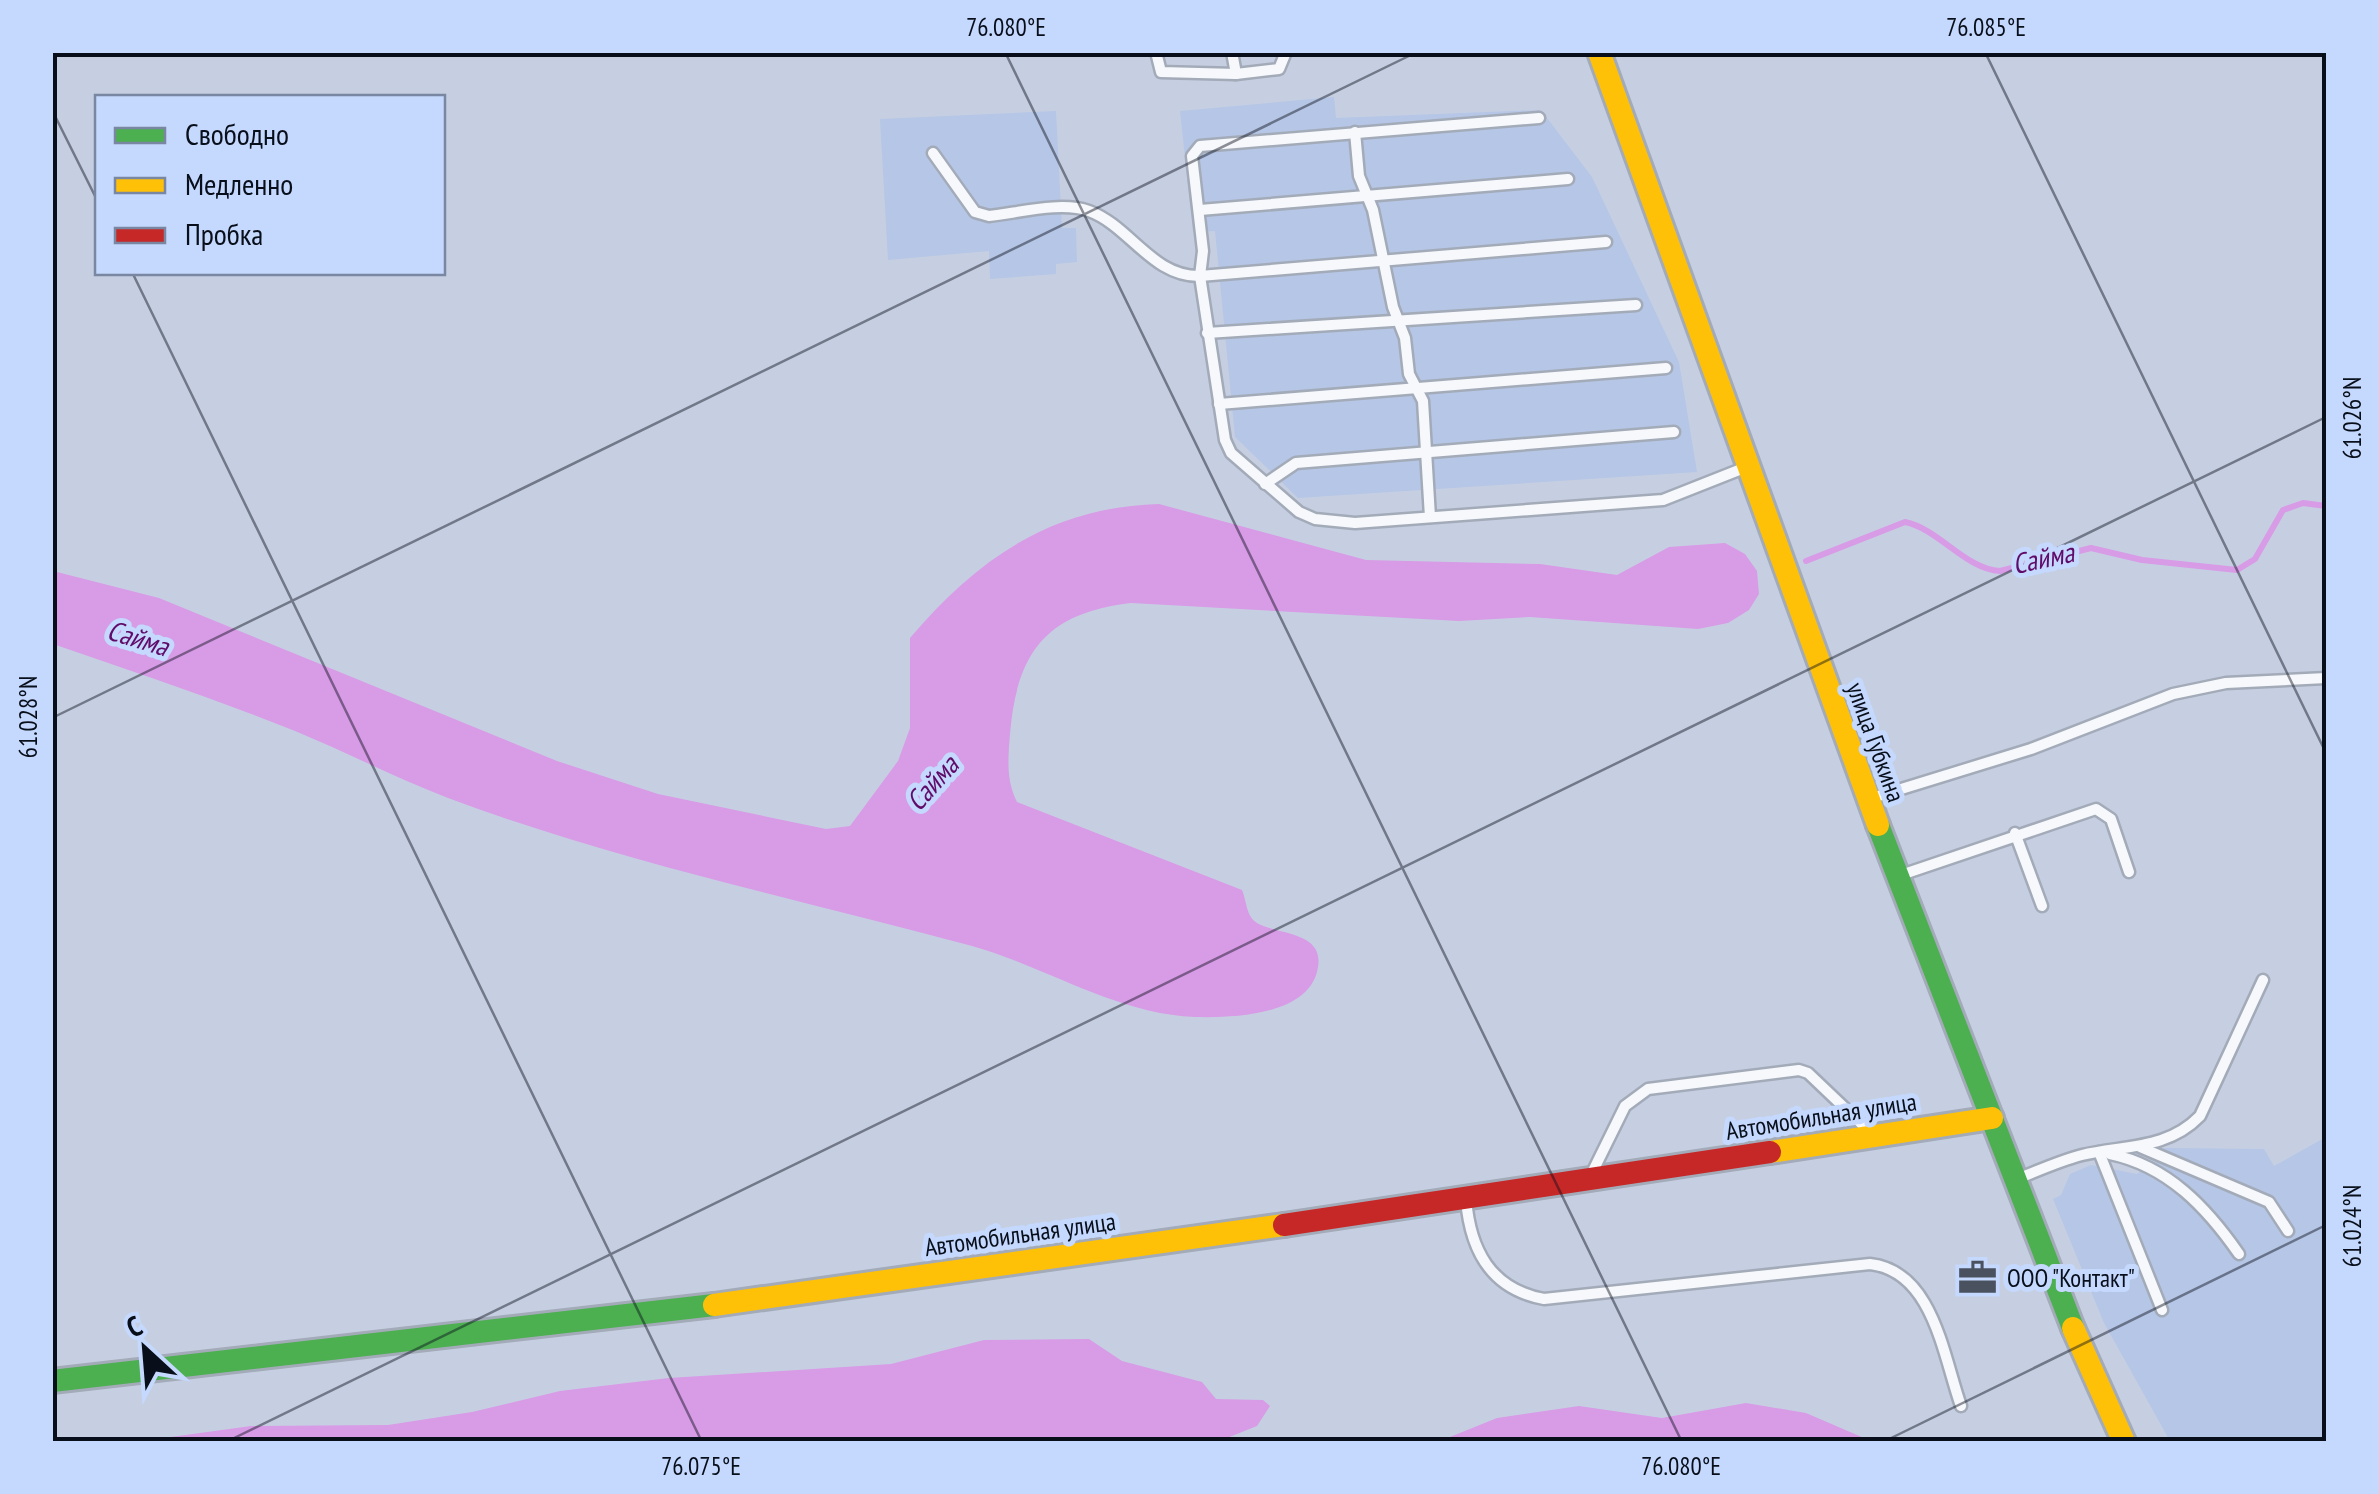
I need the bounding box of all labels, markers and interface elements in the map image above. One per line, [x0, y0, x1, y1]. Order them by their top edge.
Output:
text: 76.080°E [966, 11, 1046, 43]
text: 76.085°E [1946, 11, 2026, 43]
legend [95, 95, 445, 275]
text: Свободно [185, 114, 289, 153]
text: Медленно [185, 164, 293, 203]
text: Пробка [185, 214, 263, 253]
text: 61.026°N [2336, 377, 2368, 459]
water label: Сайма [2009, 533, 2079, 582]
water label: Сайма [103, 611, 175, 665]
text: 61.028°N [12, 676, 44, 758]
street label: улица Губкина [1840, 678, 1912, 806]
water label: Сайма [897, 746, 967, 818]
street label: Автомобильная улица [1723, 1085, 1919, 1147]
text: 61.024°N [2336, 1185, 2368, 1267]
street label: Автомобильная улица [922, 1205, 1118, 1263]
office icon: ООО "Контакт" [1956, 1257, 1998, 1299]
place label: ООО "Контакт" [2007, 1262, 2135, 1294]
north arrow [95, 1299, 195, 1399]
text: С [120, 1307, 148, 1346]
text: 76.075°E [661, 1450, 741, 1482]
text: 76.080°E [1641, 1450, 1721, 1482]

